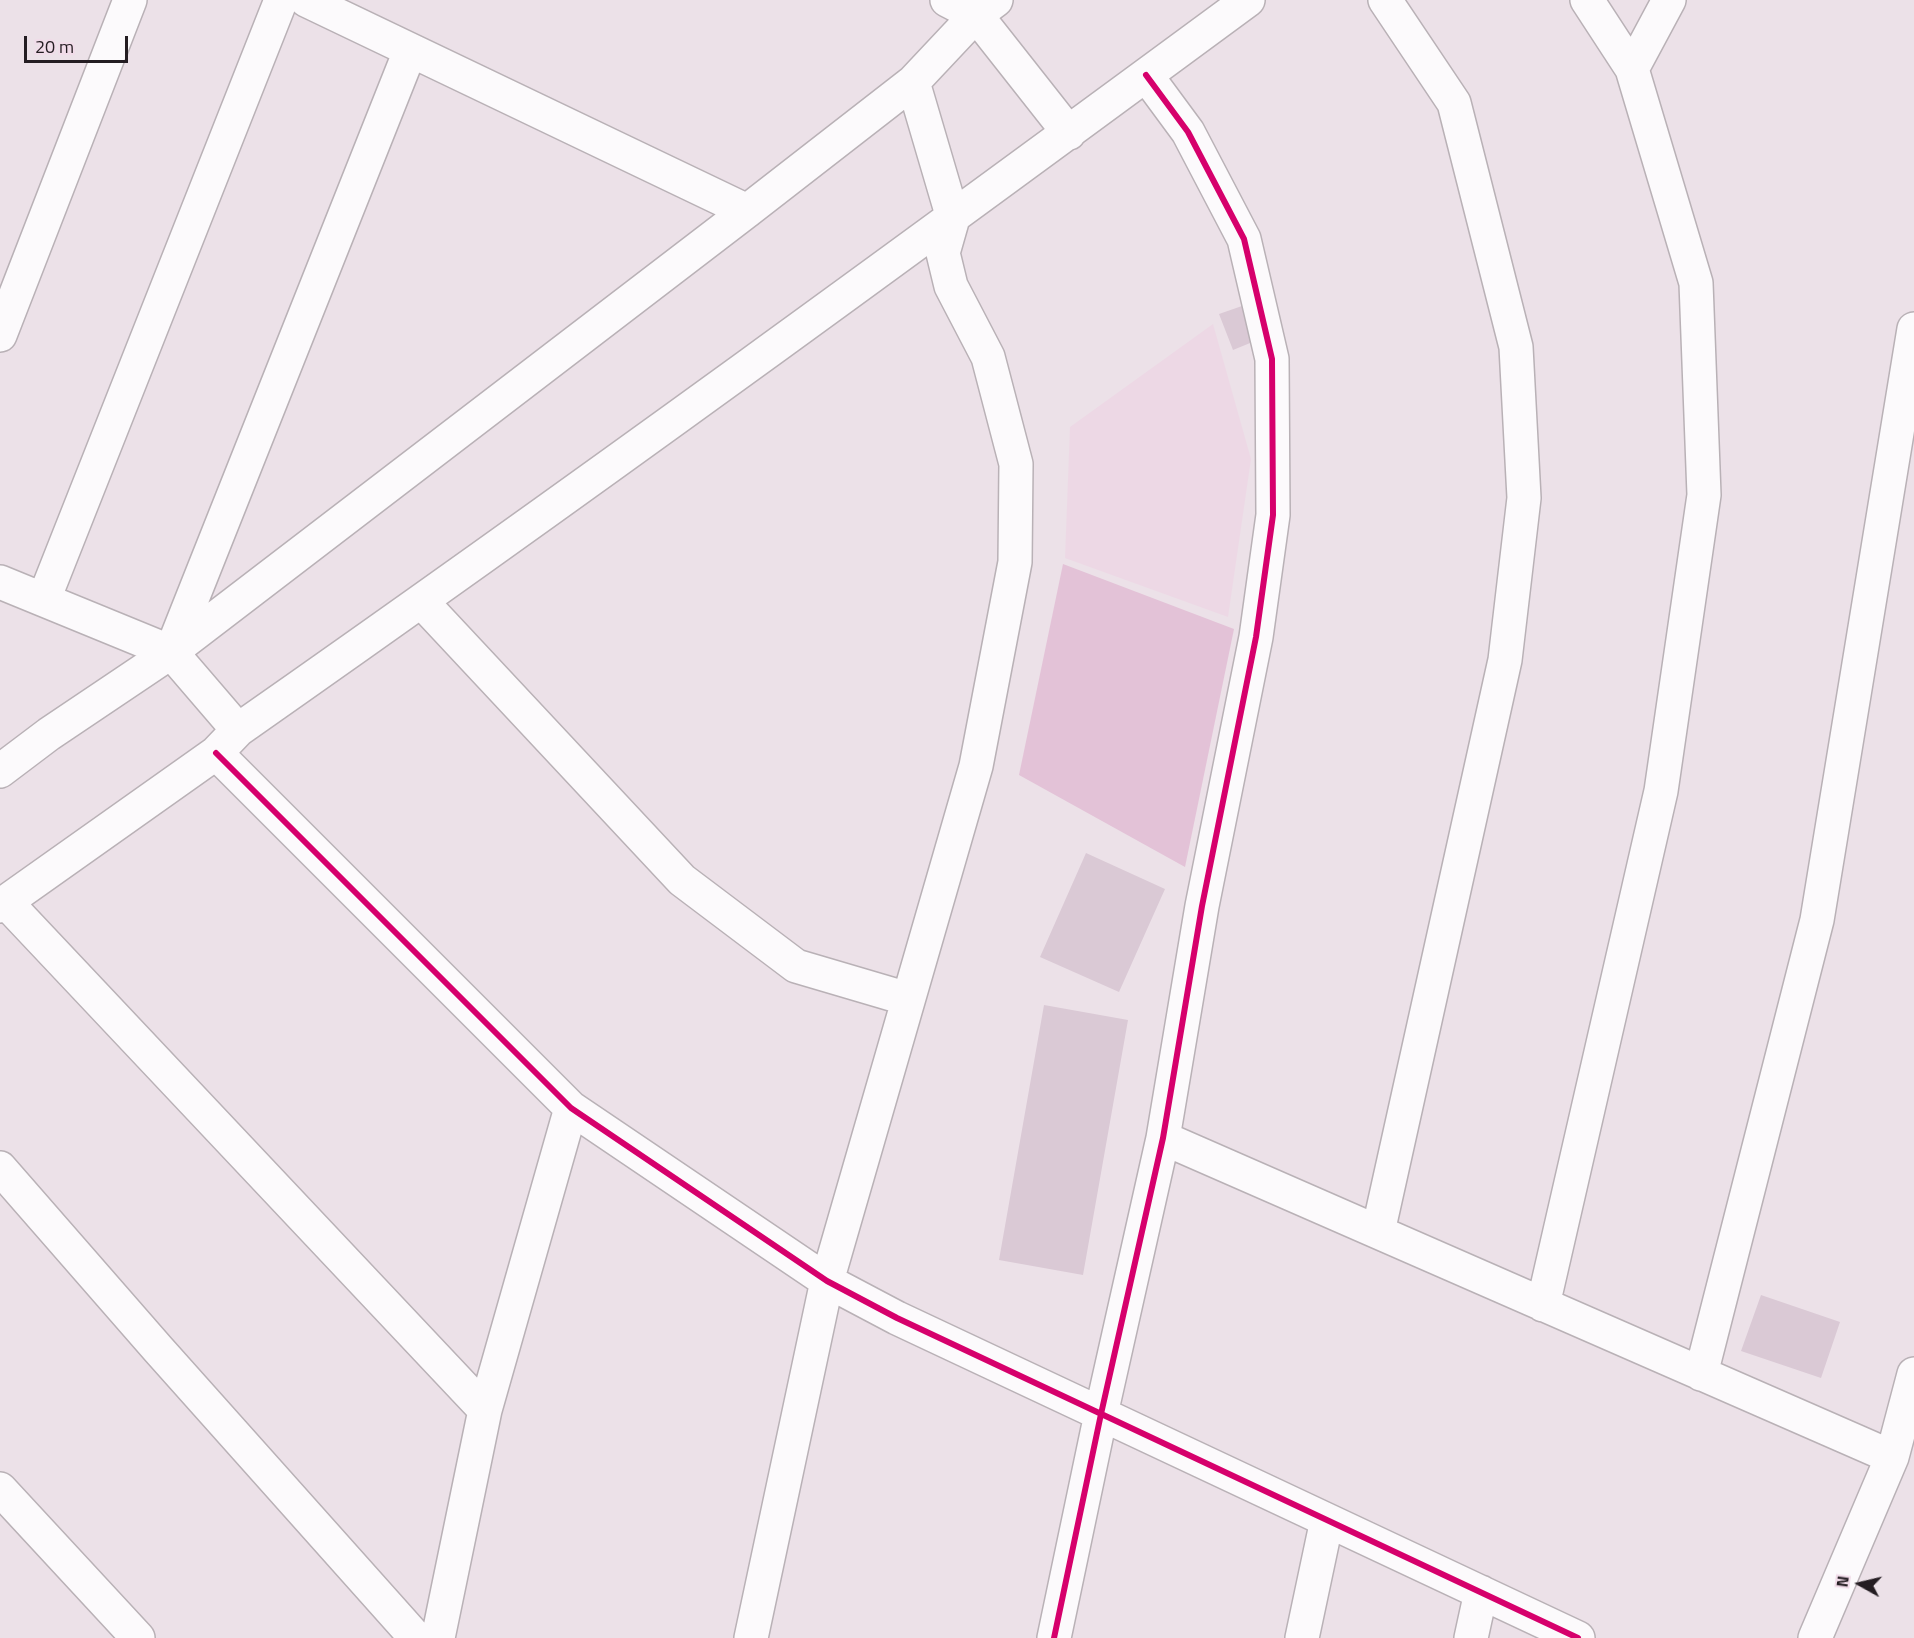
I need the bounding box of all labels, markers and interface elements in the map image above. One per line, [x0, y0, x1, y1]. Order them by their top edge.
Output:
scale bar [27, 24, 130, 62]
text: 20 m [35, 33, 74, 60]
north arrow [1830, 1554, 1890, 1614]
text: N [1830, 1574, 1855, 1589]

